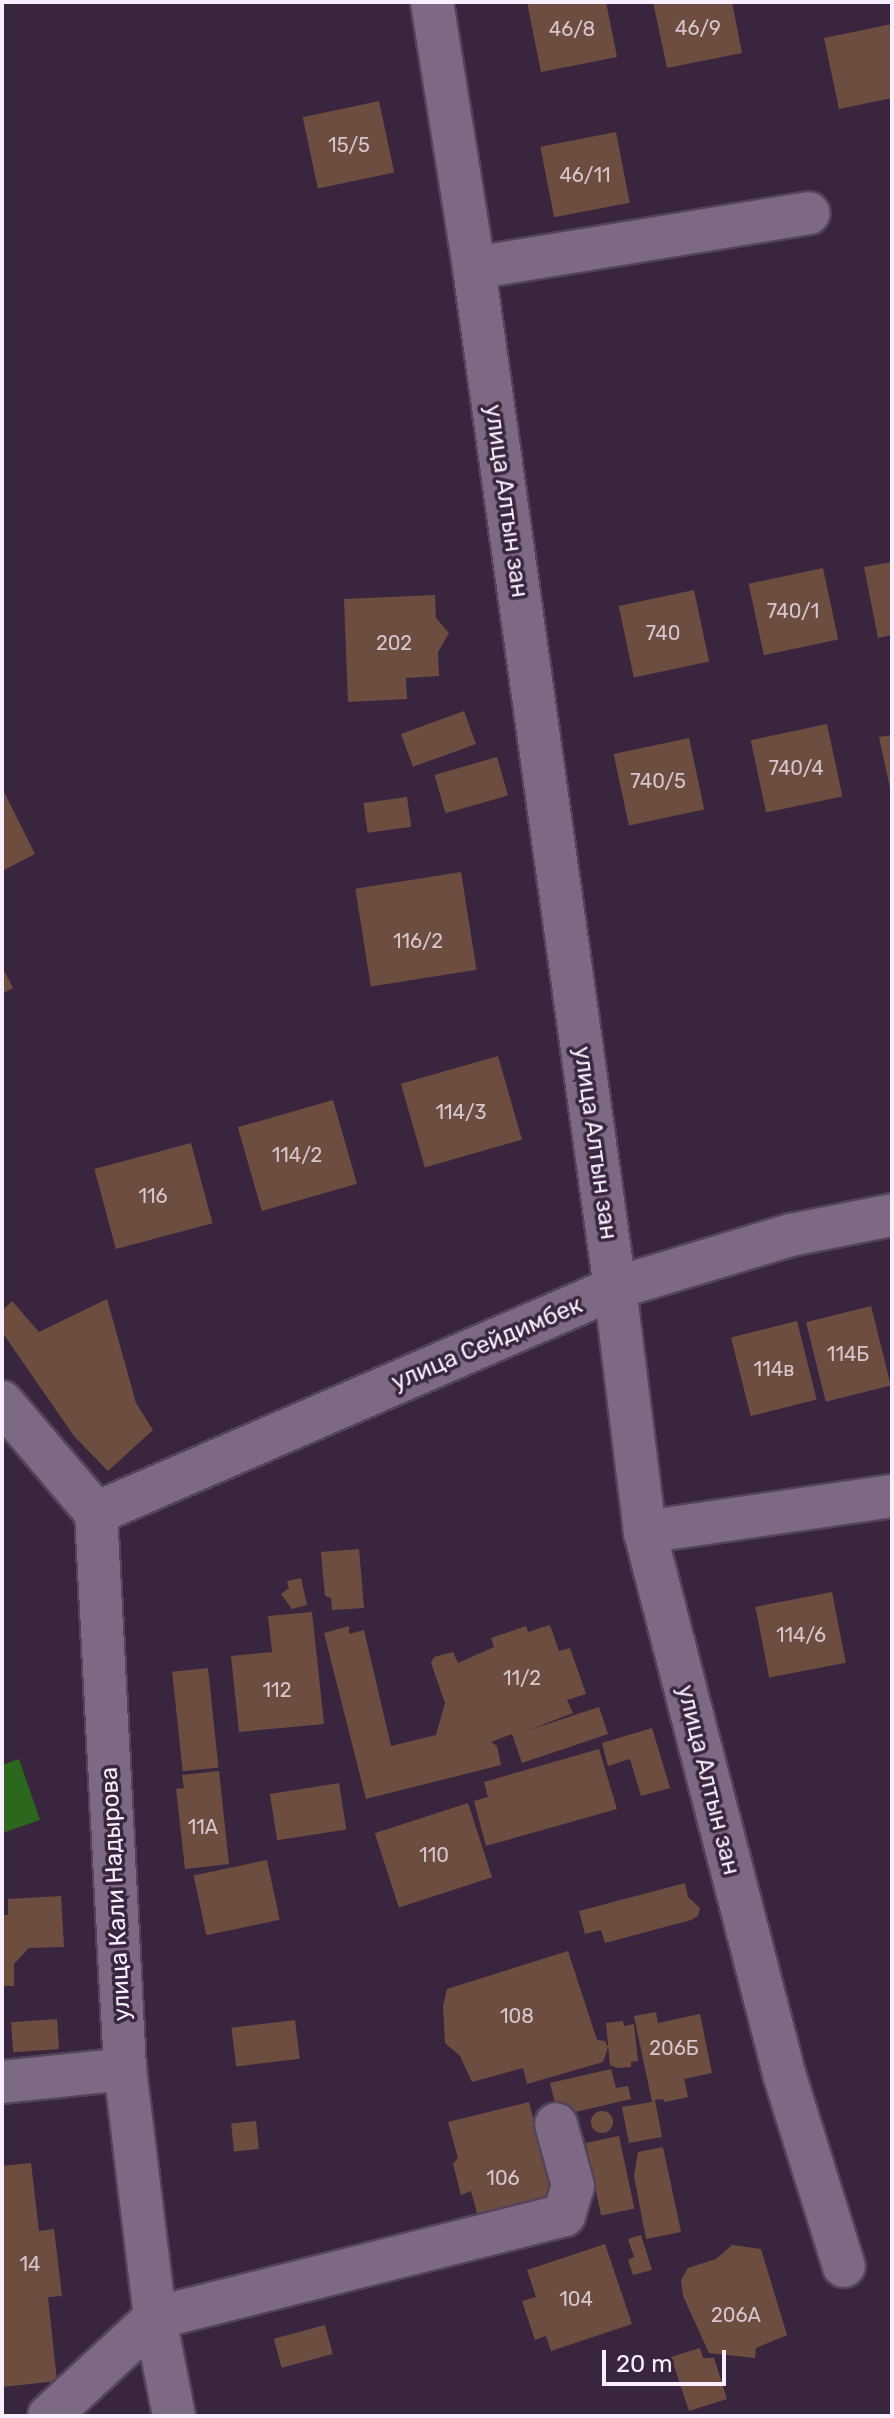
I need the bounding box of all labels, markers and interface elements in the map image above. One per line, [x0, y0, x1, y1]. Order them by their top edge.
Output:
house number: 46/9 [675, 16, 721, 40]
house number: 46/8 [549, 17, 595, 41]
house number: 15/5 [328, 133, 370, 157]
house number: 46/11 [559, 163, 611, 187]
street label: улица Алтын зан [478, 403, 534, 599]
house number: 740/1 [767, 599, 819, 623]
house number: 740 [646, 621, 680, 645]
house number: 202 [376, 631, 412, 655]
house number: 740/4 [768, 756, 824, 780]
house number: 740/5 [630, 769, 686, 793]
house number: 116/2 [393, 929, 443, 953]
street label: улица Алтын зан [567, 1045, 623, 1241]
house number: 114/3 [435, 1100, 487, 1124]
house number: 114/2 [272, 1143, 322, 1167]
house number: 116 [138, 1184, 168, 1208]
street label: улица Сейдимбек [387, 1291, 587, 1397]
house number: 114Б [827, 1342, 869, 1366]
house number: 114в [754, 1357, 794, 1381]
house number: 114/6 [776, 1623, 826, 1647]
house number: 11/2 [503, 1666, 541, 1690]
house number: 112 [263, 1678, 291, 1702]
street label: улица Алтын зан [670, 1682, 746, 1878]
street label: улица Кали Надырова [95, 1766, 137, 2022]
house number: 11А [188, 1815, 218, 1839]
house number: 110 [419, 1843, 449, 1867]
house number: 108 [500, 2004, 534, 2028]
house number: 206Б [649, 2036, 699, 2060]
house number: 106 [486, 2166, 520, 2190]
house number: 14 [20, 2252, 40, 2276]
house number: 104 [559, 2287, 593, 2311]
house number: 206А [711, 2303, 761, 2327]
scale bar [606, 2334, 730, 2384]
text: 20 m [616, 2350, 673, 2378]

